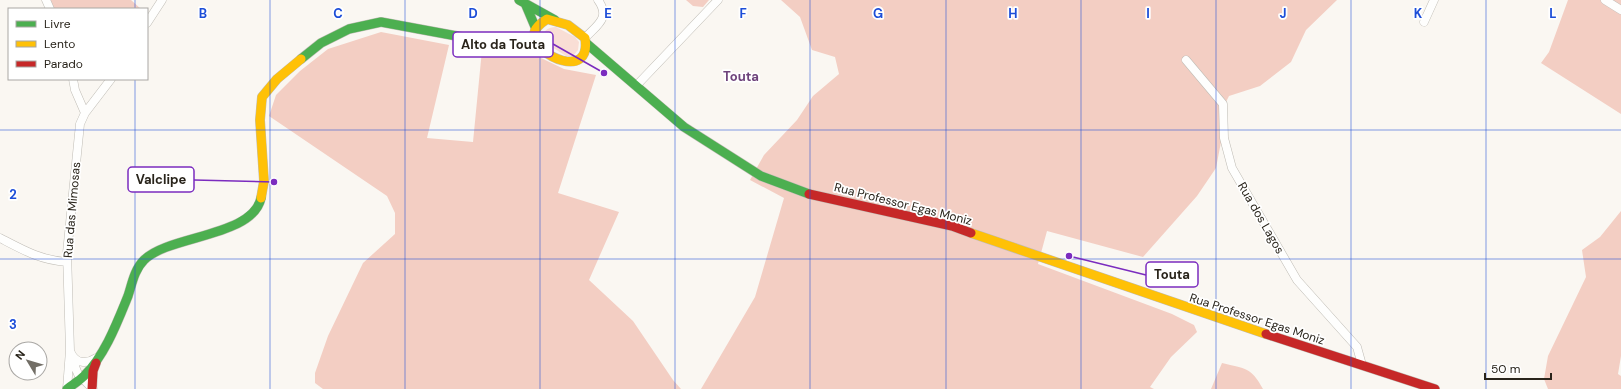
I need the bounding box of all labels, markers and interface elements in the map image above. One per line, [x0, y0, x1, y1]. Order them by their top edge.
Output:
text: B [199, 5, 207, 22]
text: C [333, 5, 343, 22]
text: D [468, 5, 478, 22]
text: E [604, 5, 612, 22]
text: F [739, 5, 747, 22]
text: G [873, 5, 883, 22]
text: H [1008, 5, 1018, 22]
text: I [1146, 5, 1150, 22]
text: J [1279, 5, 1287, 22]
text: K [1414, 5, 1423, 22]
text: L [1549, 5, 1557, 22]
legend [8, 8, 148, 80]
text: Livre [44, 16, 71, 32]
callout: Alto da Touta [453, 32, 553, 57]
text: Lento [44, 36, 75, 52]
text: Alto da Touta [461, 36, 545, 53]
text: Parado [44, 56, 83, 72]
district label: Touta [723, 68, 759, 85]
street label: Rua das Mimosas [60, 161, 84, 259]
callout: Valclipe [128, 167, 194, 192]
text: Valclipe [136, 171, 187, 188]
street label: Rua Professor Egas Moniz [833, 179, 973, 229]
street label: Rua dos Lagos [1234, 179, 1288, 257]
text: 2 [9, 186, 17, 203]
callout: Touta [1146, 262, 1198, 287]
text: Touta [1154, 266, 1190, 283]
street label: Rua Professor Egas Moniz [1187, 290, 1327, 348]
text: 3 [9, 316, 17, 333]
north arrow [8, 341, 48, 381]
text: N [12, 347, 28, 362]
scale bar [1485, 355, 1551, 381]
text: 50 m [1491, 361, 1520, 377]

